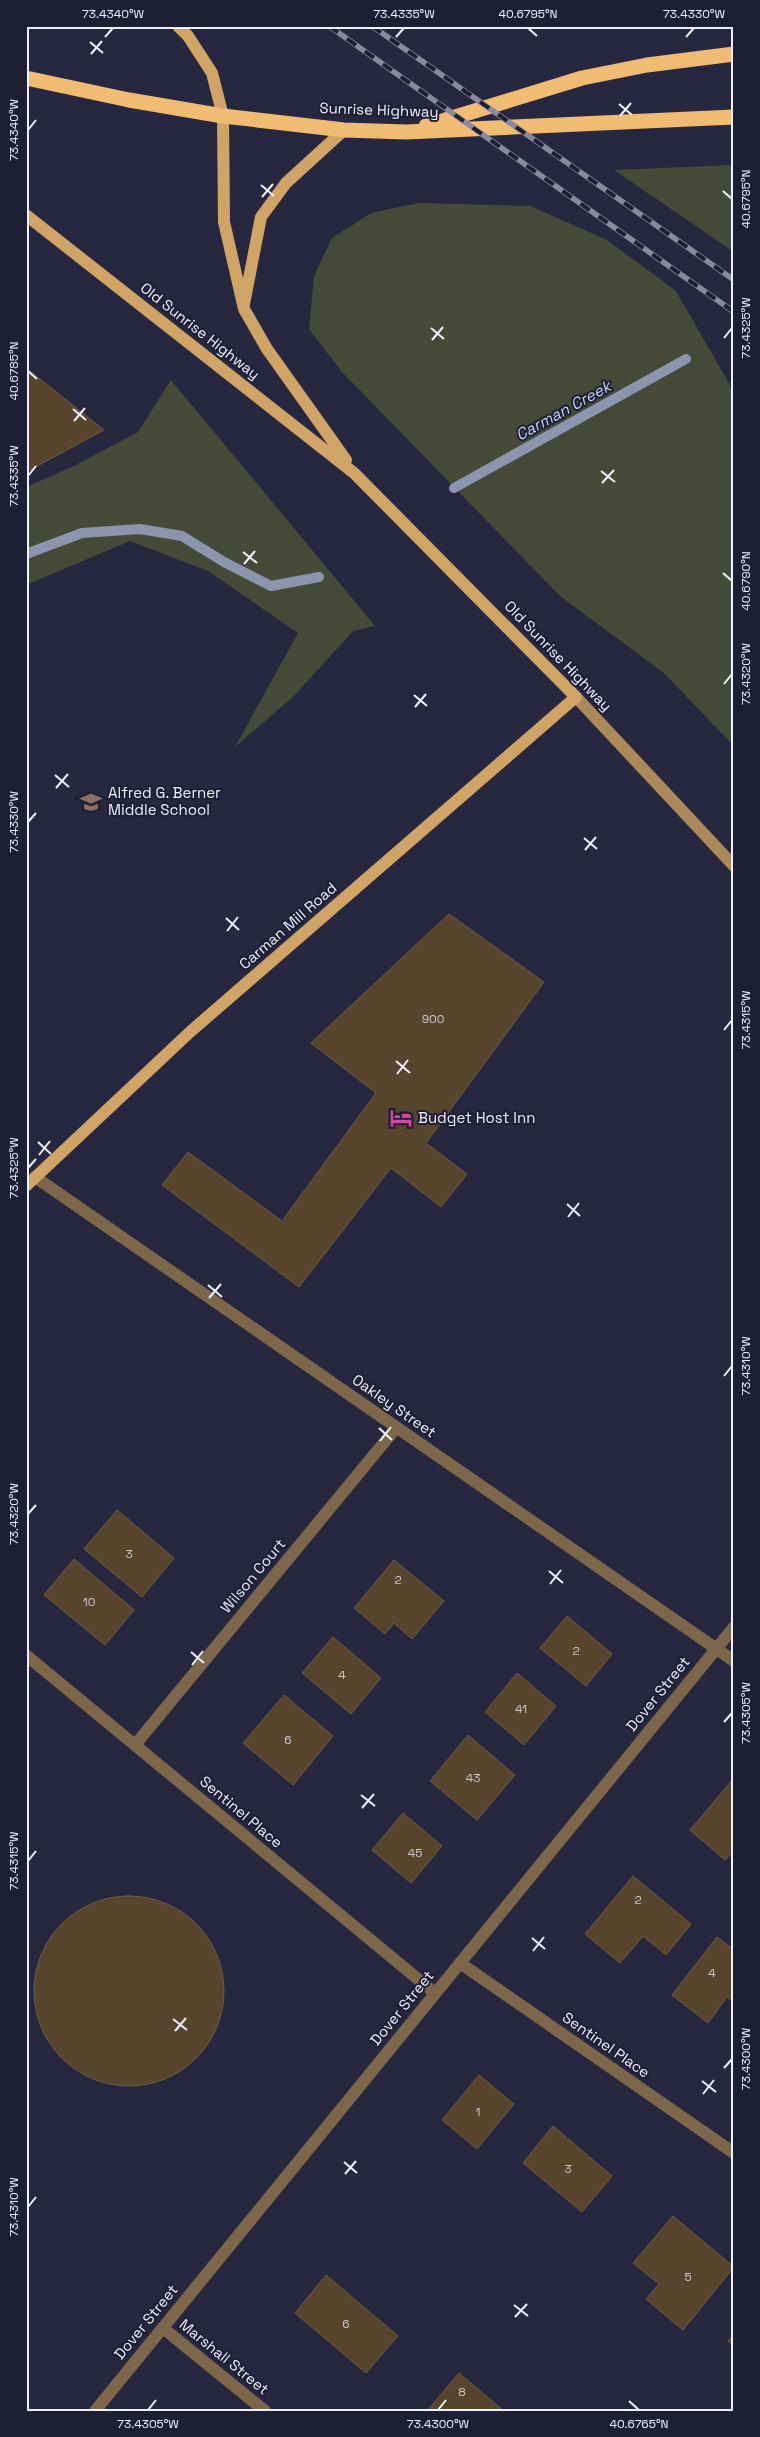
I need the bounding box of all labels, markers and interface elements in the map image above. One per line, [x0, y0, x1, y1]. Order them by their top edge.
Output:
text: 73.4340°W [82, 6, 145, 22]
text: 73.4335°W [373, 6, 435, 22]
text: 40.6795°N [499, 6, 557, 22]
text: 73.4330°W [663, 6, 725, 22]
text: 73.4340°W [6, 98, 22, 161]
street label: Sunrise Highway [319, 98, 439, 121]
text: 40.6795°N [738, 170, 754, 228]
street label: Old Sunrise Highway [137, 278, 264, 383]
text: 73.4325°W [738, 297, 754, 359]
text: 40.6785°N [6, 341, 22, 401]
water label: Carman Creek [512, 374, 617, 445]
text: 73.4335°W [6, 445, 22, 507]
text: 40.6790°N [738, 551, 754, 611]
street label: Old Sunrise Highway [501, 596, 616, 715]
text: 73.4320°W [738, 643, 754, 705]
place label: Alfred G. Berner Middle School [108, 783, 221, 819]
school or university icon: Alfred G. Berner Middle School [78, 789, 104, 815]
text: 73.4330°W [6, 791, 22, 853]
street label: Carman Mill Road [235, 878, 340, 973]
text: 73.4315°W [738, 990, 754, 1049]
house number: 900 [422, 1011, 444, 1027]
hotel icon: Budget Host Inn [388, 1105, 414, 1131]
place label: Budget Host Inn [418, 1108, 535, 1127]
text: 73.4325°W [6, 1137, 22, 1199]
text: 73.4310°W [738, 1336, 754, 1396]
street label: Oakley Street [349, 1370, 440, 1442]
text: 73.4320°W [6, 1483, 22, 1545]
street label: Wilson Court [216, 1535, 289, 1617]
house number: 3 [125, 1546, 133, 1562]
house number: 2 [394, 1572, 402, 1588]
house number: 10 [83, 1594, 95, 1610]
house number: 2 [572, 1643, 580, 1659]
street label: Dover Street [622, 1652, 694, 1735]
house number: 4 [338, 1667, 346, 1683]
text: 73.4305°W [738, 1682, 754, 1744]
house number: 41 [515, 1701, 527, 1717]
house number: 6 [284, 1732, 292, 1748]
house number: 43 [466, 1770, 480, 1786]
street label: Sentinel Place [196, 1771, 287, 1852]
text: 73.4315°W [6, 1831, 22, 1890]
house number: 45 [408, 1845, 422, 1861]
house number: 2 [634, 1892, 642, 1908]
house number: 4 [708, 1965, 716, 1981]
street label: Dover Street [366, 1966, 438, 2049]
street label: Sentinel Place [559, 2007, 654, 2082]
text: 73.4300°W [738, 2027, 754, 2090]
house number: 1 [475, 2104, 481, 2120]
house number: 3 [564, 2161, 572, 2177]
text: 73.4310°W [6, 2177, 22, 2237]
house number: 5 [684, 2269, 692, 2285]
street label: Dover Street [110, 2280, 182, 2363]
street label: Marshall Street [176, 2315, 273, 2399]
house number: 6 [342, 2316, 350, 2332]
house number: 8 [458, 2384, 466, 2400]
text: 73.4305°W [117, 2416, 179, 2432]
text: 73.4300°W [407, 2416, 470, 2432]
text: 40.6765°N [610, 2416, 668, 2432]

